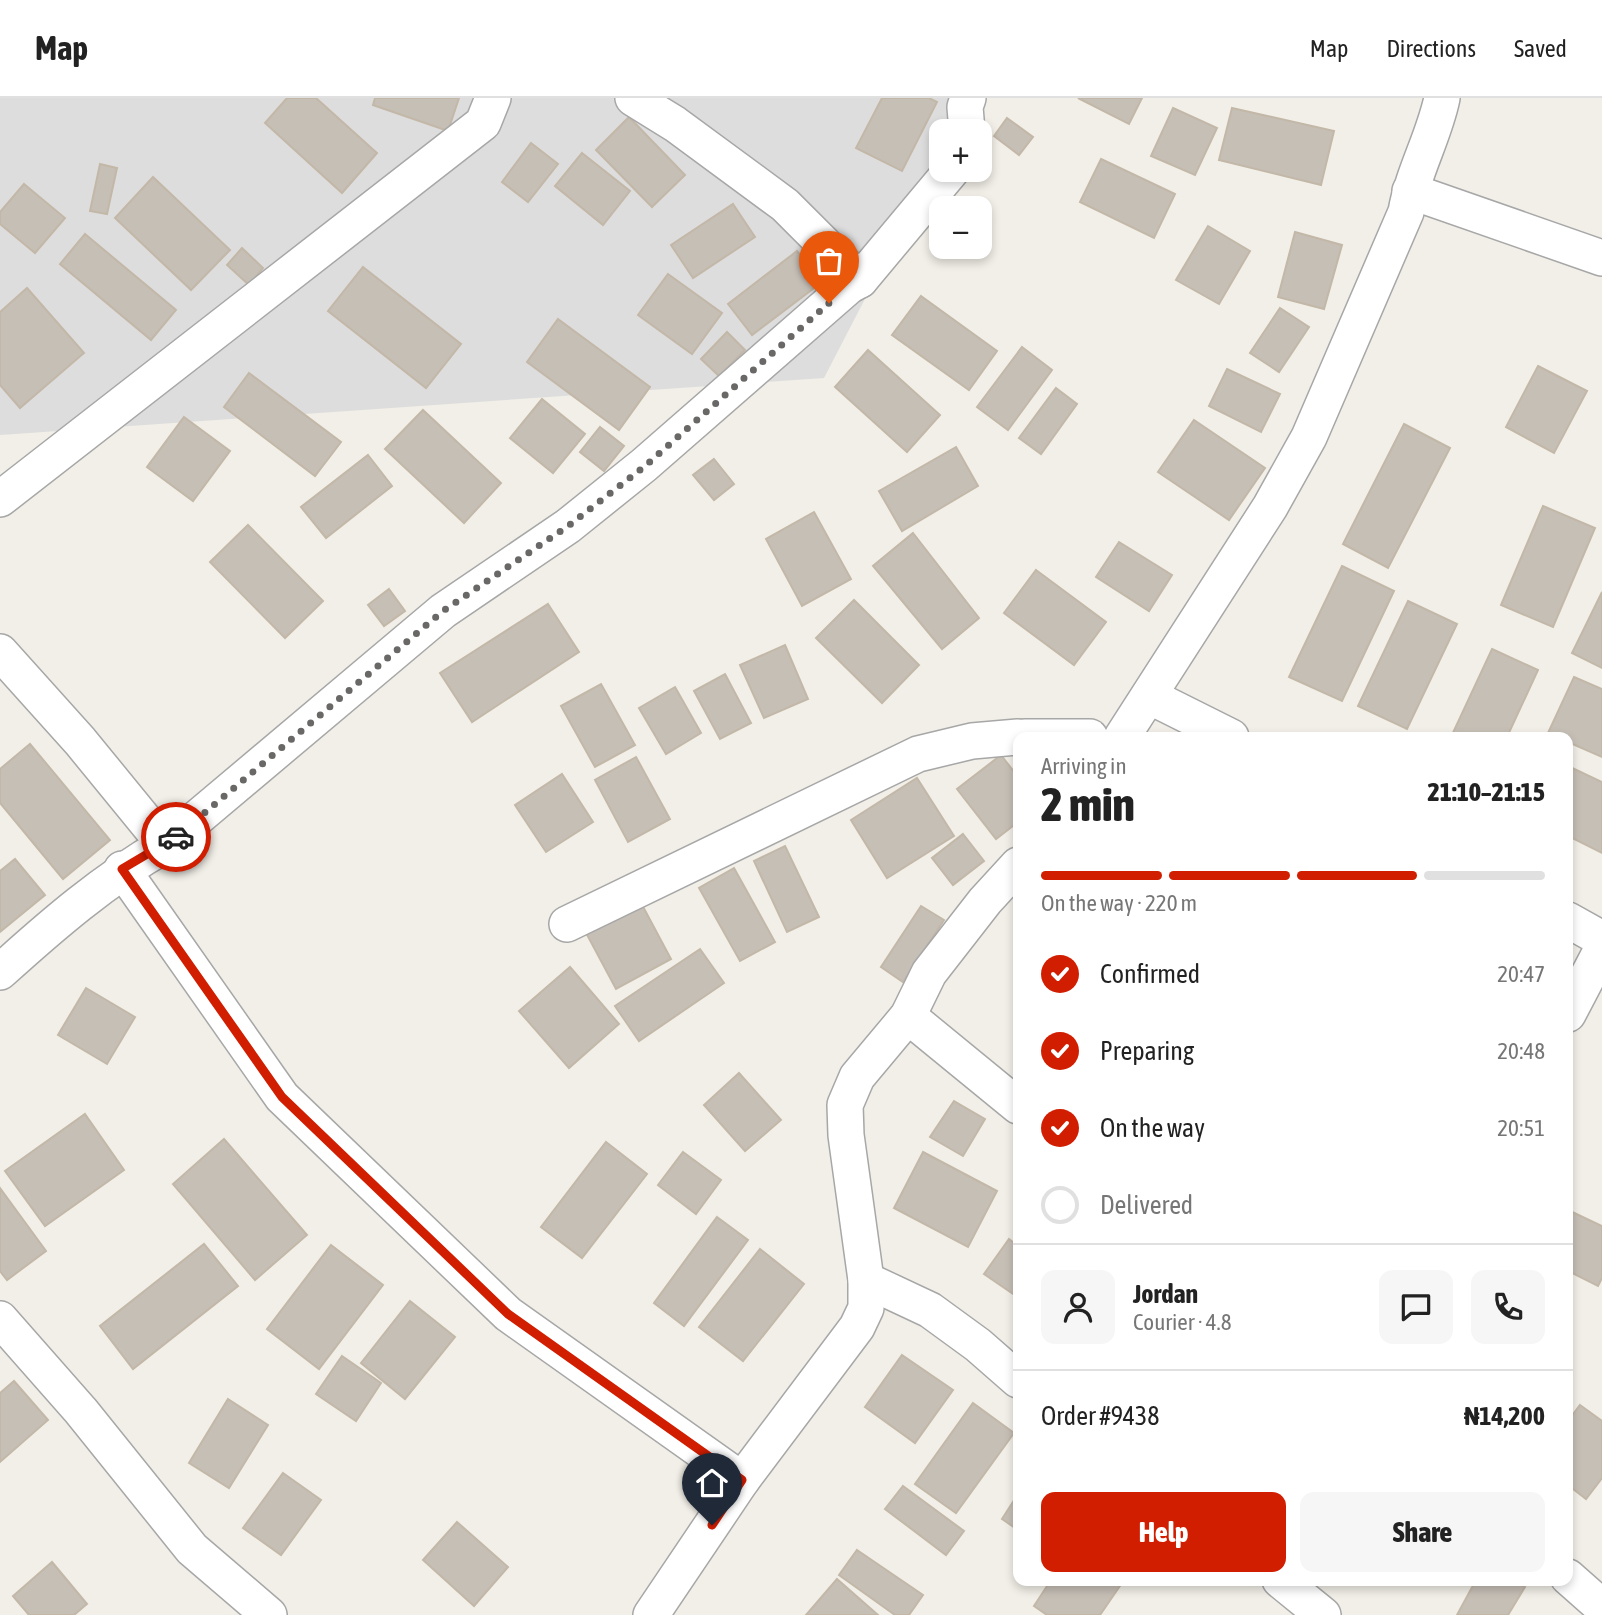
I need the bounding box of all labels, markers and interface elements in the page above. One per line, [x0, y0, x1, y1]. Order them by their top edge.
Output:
text: Map [35, 29, 88, 67]
text: Map [1310, 35, 1348, 62]
text: Directions [1386, 35, 1476, 62]
text: Saved [1514, 35, 1567, 62]
map controls [929, 119, 992, 259]
button: + [929, 119, 992, 182]
button: − [929, 196, 992, 259]
pin [799, 231, 859, 303]
icon: bag [810, 242, 848, 280]
text: Arriving in [1041, 753, 1127, 779]
text: 21:10–21:15 [1428, 777, 1545, 807]
text: 2 min [1041, 778, 1135, 831]
courier [141, 802, 211, 872]
icon: car [157, 818, 195, 856]
text: On the way · 220 m [1041, 890, 1197, 916]
icon: check [1041, 955, 1079, 993]
text: Confirmed [1100, 959, 1200, 989]
text: 20:47 [1497, 961, 1545, 987]
icon: check [1041, 1032, 1079, 1070]
text: Preparing [1100, 1036, 1194, 1066]
text: 20:48 [1497, 1038, 1545, 1064]
icon: check [1041, 1109, 1079, 1147]
text: On the way [1100, 1113, 1205, 1143]
text: 20:51 [1497, 1115, 1545, 1141]
text: Delivered [1100, 1190, 1193, 1220]
button: person [1041, 1270, 1115, 1344]
button: chat [1379, 1270, 1453, 1344]
button: phone [1471, 1270, 1545, 1344]
text: Jordan [1133, 1279, 1198, 1309]
text: Courier · 4.8 [1133, 1309, 1232, 1335]
text: Order #9438 [1041, 1401, 1160, 1431]
text: ₦14,200 [1464, 1401, 1545, 1431]
pin [682, 1453, 742, 1525]
icon: home [693, 1464, 731, 1502]
button: Help [1041, 1492, 1286, 1572]
button: Share [1300, 1492, 1545, 1572]

